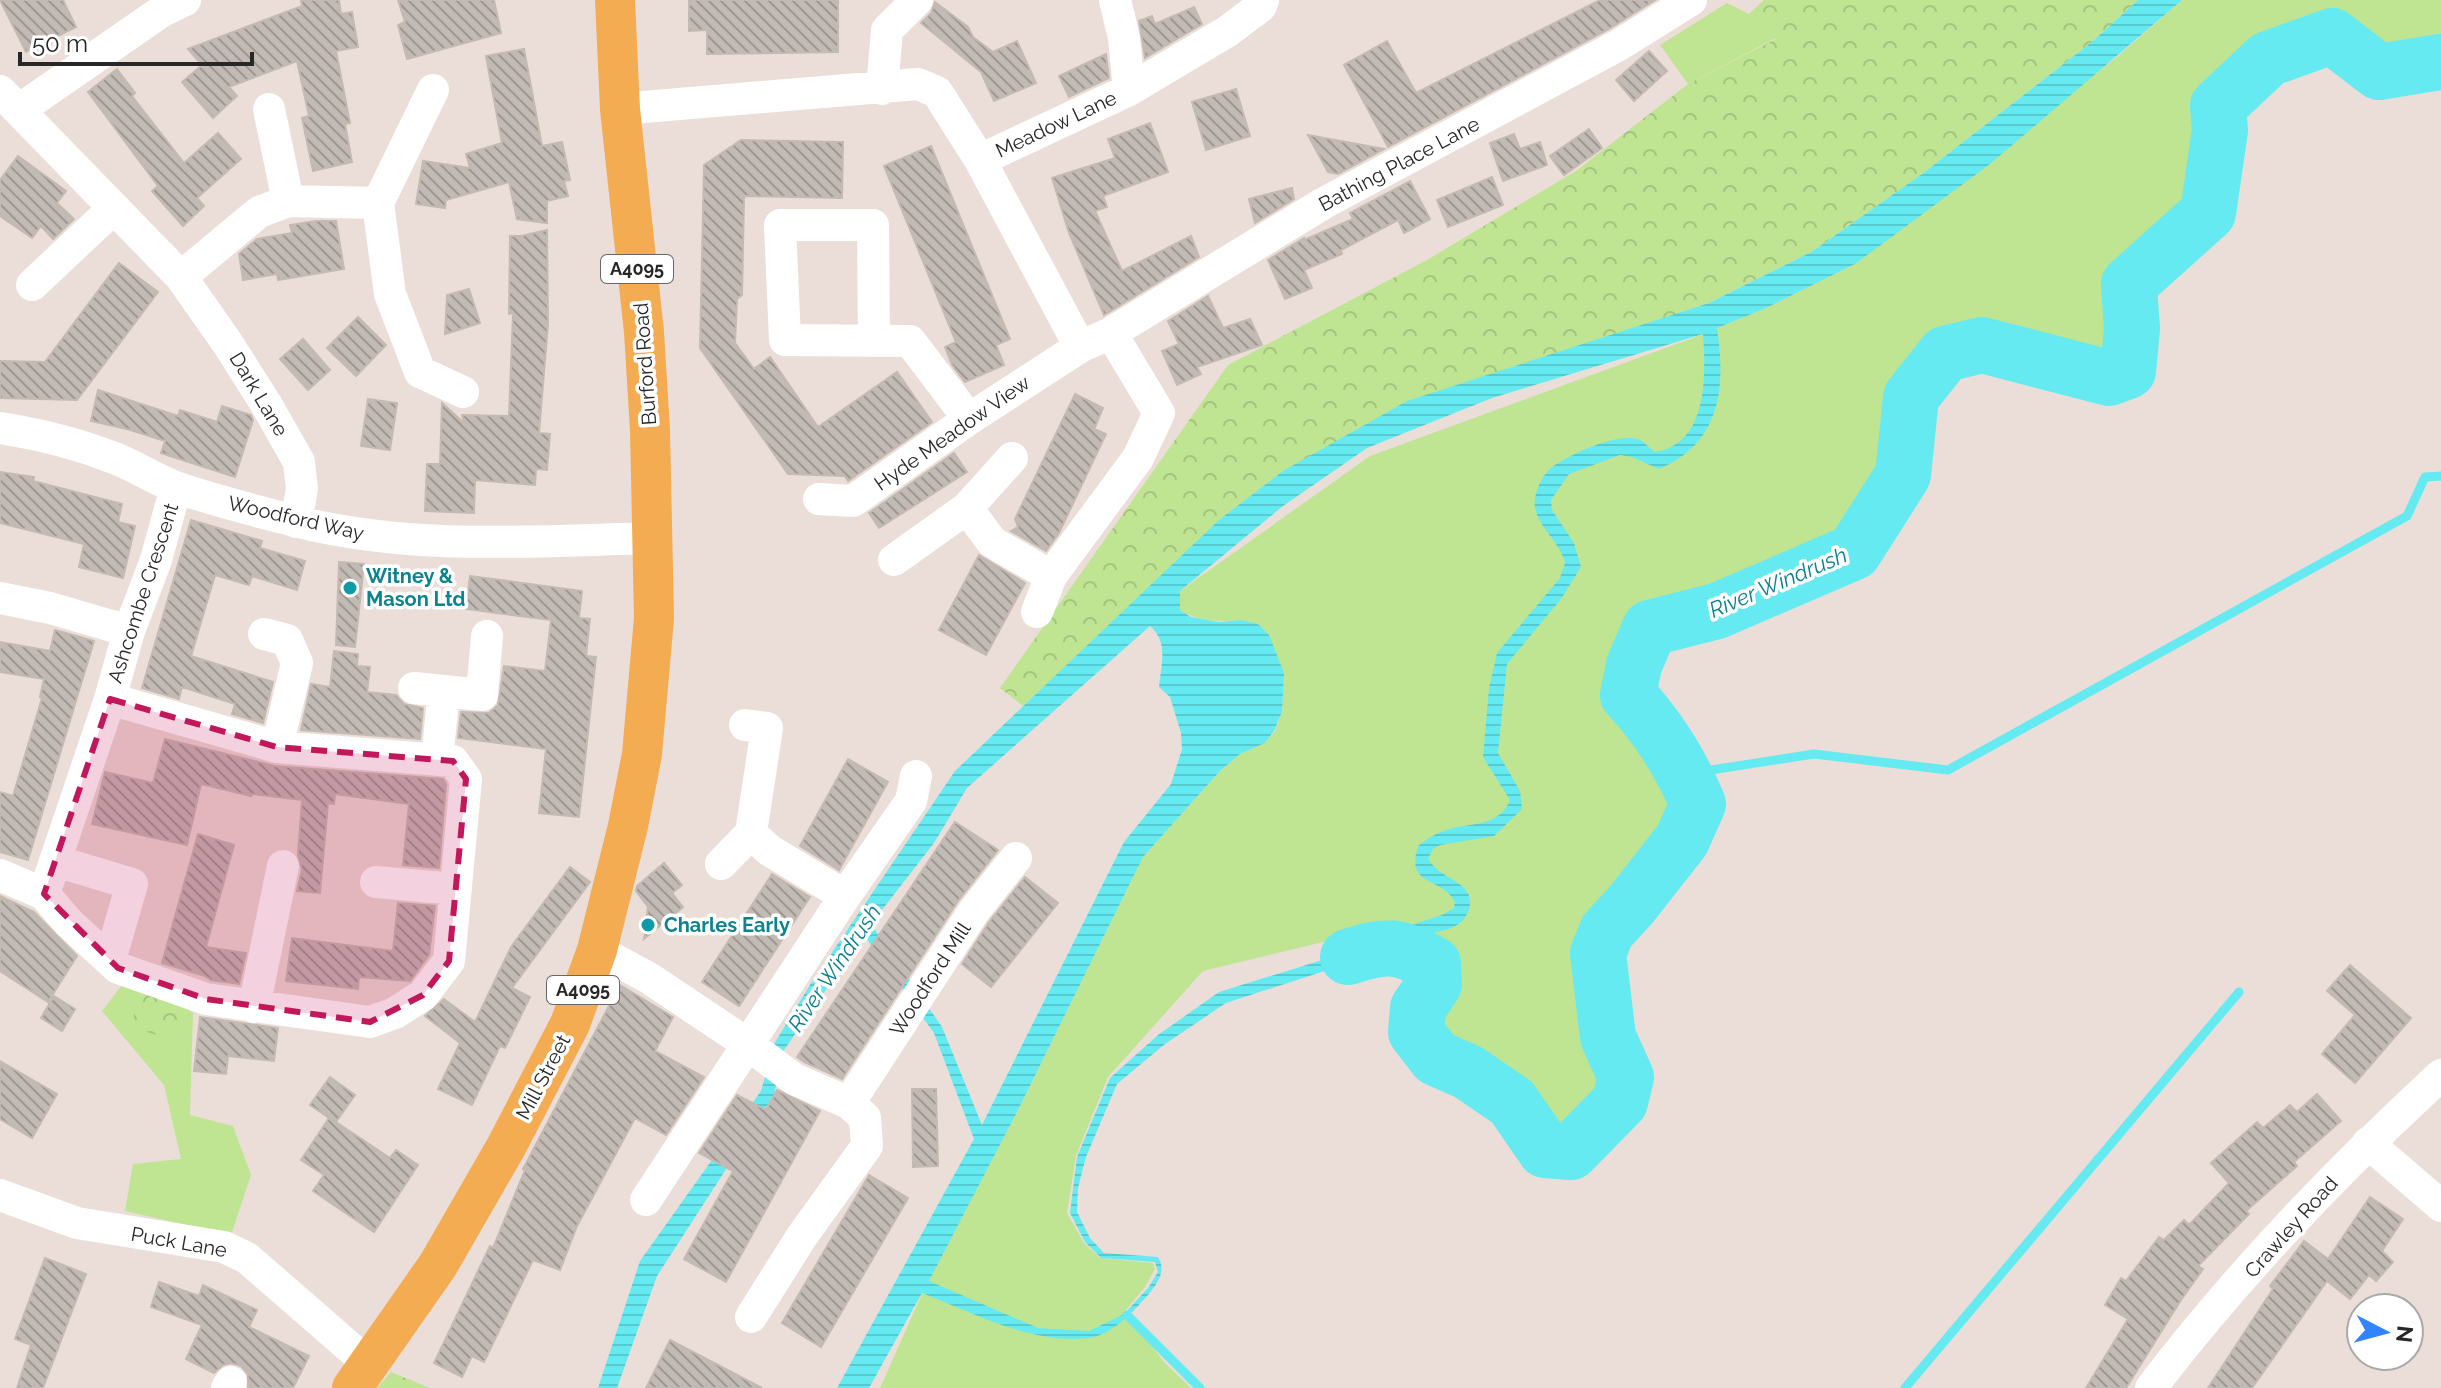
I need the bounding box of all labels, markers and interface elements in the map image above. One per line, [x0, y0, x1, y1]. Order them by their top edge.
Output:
scale bar [20, 16, 252, 66]
text: 50 m [32, 29, 88, 58]
street label: Meadow Lane [992, 85, 1121, 163]
street label: Bathing Place Lane [1315, 111, 1484, 216]
road number: A4095 [601, 255, 673, 283]
street label: Burford Road [629, 302, 661, 426]
street label: Dark Lane [225, 348, 294, 441]
street label: Hyde Meadow View [870, 370, 1034, 496]
street label: Woodford Way [226, 491, 367, 545]
street label: Ashcombe Crescent [103, 500, 184, 686]
water label: River Windrush [1705, 541, 1851, 623]
place label: Witney & Mason Ltd [366, 564, 465, 611]
marker: Witney & Mason Ltd [341, 579, 359, 597]
water label: River Windrush [782, 900, 886, 1036]
place label: Charles Early [664, 913, 790, 937]
marker: Charles Early [639, 916, 657, 934]
street label: Woodford Mill [884, 917, 976, 1040]
road number: A4095 [547, 976, 619, 1004]
street label: Mill Street [511, 1030, 575, 1124]
street label: Crawley Road [2239, 1171, 2343, 1283]
street label: Puck Lane [129, 1222, 229, 1262]
north arrow [2345, 1292, 2425, 1372]
text: N [2391, 1324, 2419, 1344]

